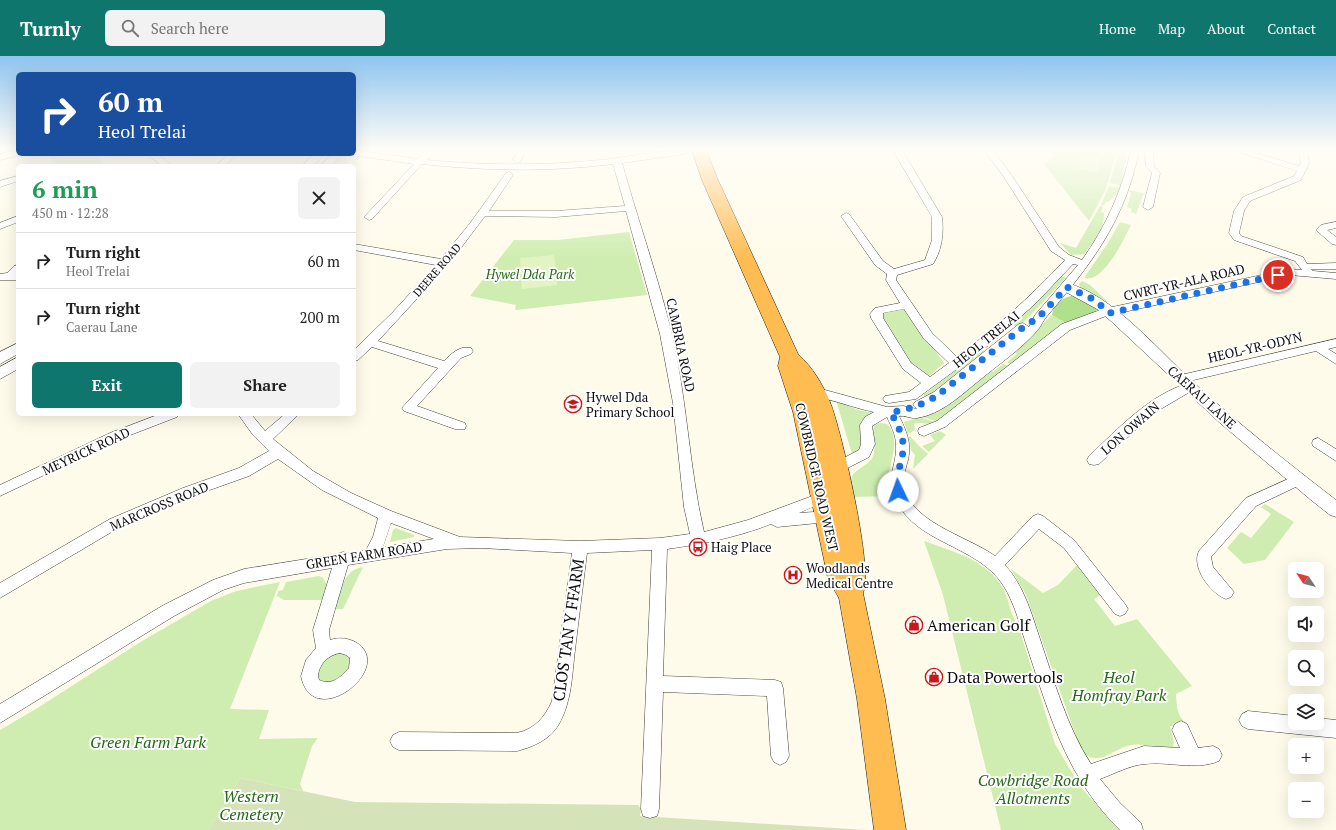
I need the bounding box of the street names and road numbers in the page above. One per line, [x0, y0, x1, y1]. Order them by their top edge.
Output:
street label: DEERE ROAD [410, 240, 464, 300]
street label: CWRT-YR-ALA ROAD [1122, 259, 1246, 305]
street label: CAMBRIA ROAD [662, 296, 700, 394]
street label: HEOL TRELAI [949, 306, 1023, 372]
street label: HEOL-YR-ODYN [1206, 327, 1304, 367]
street label: CAERAU LANE [1164, 361, 1240, 433]
street label: LON OWAIN [1097, 397, 1164, 458]
street label: COWBRIDGE ROAD WEST [791, 401, 843, 553]
street label: MEYRICK ROAD [39, 423, 133, 479]
street label: MARCROSS ROAD [107, 477, 211, 535]
street label: GREEN FARM ROAD [305, 537, 423, 573]
street label: CLOS TAN Y FFARM [547, 557, 589, 703]

